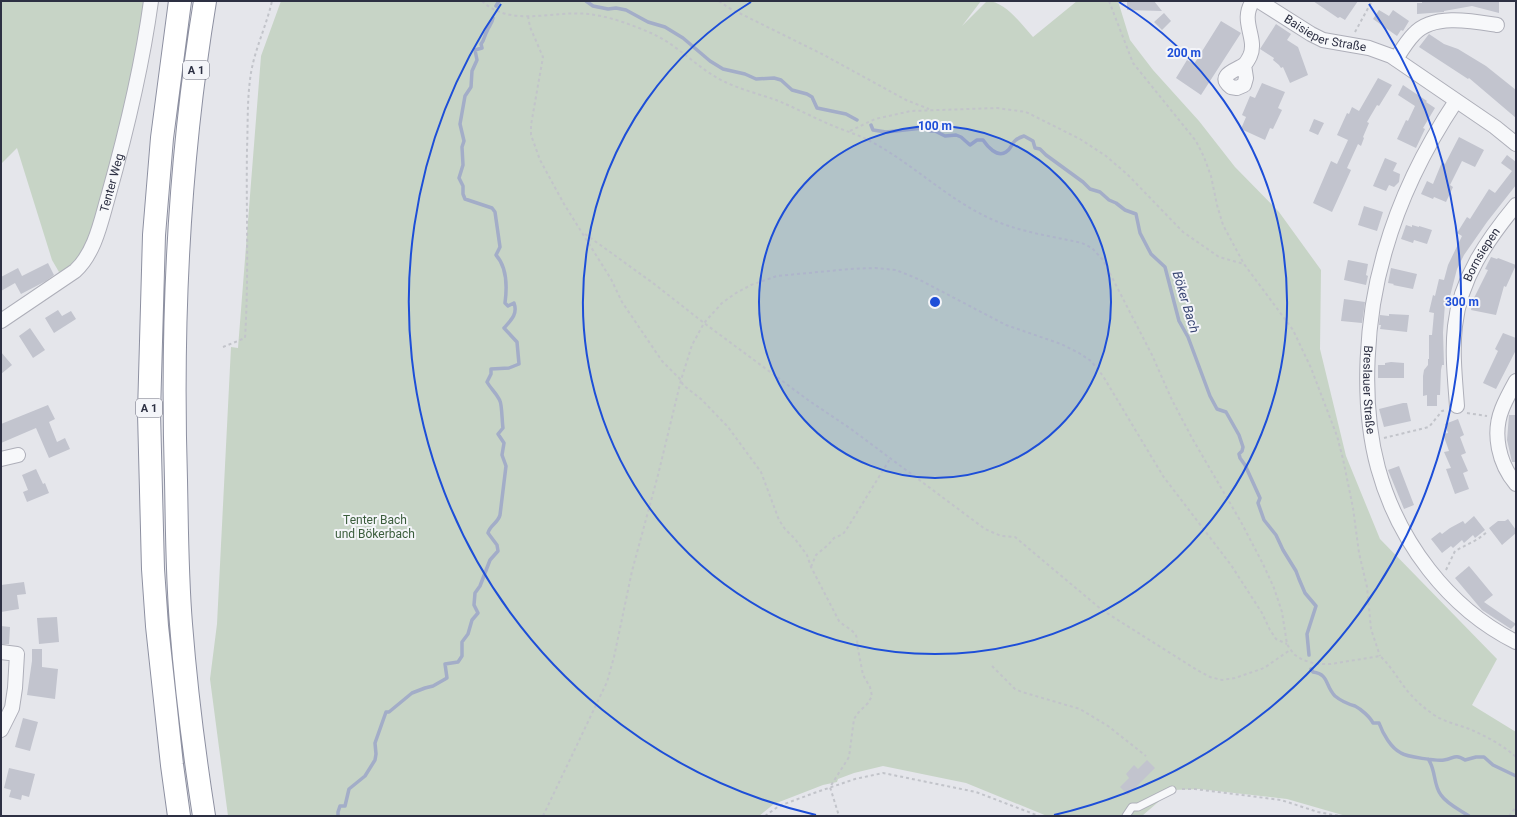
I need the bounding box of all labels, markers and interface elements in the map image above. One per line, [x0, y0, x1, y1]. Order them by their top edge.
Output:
street label: Baisieper Straße [1282, 12, 1367, 54]
text: 200 m [1167, 46, 1201, 60]
road number: A 1 [183, 61, 209, 79]
text: 100 m [918, 119, 952, 133]
street label: Tenter Weg [97, 152, 127, 214]
street label: Bornsiepen [1460, 225, 1503, 284]
water label: Böker Bach [1170, 269, 1203, 335]
centre of rings [928, 295, 942, 309]
text: 300 m [1445, 295, 1479, 309]
street label: Breslauer Straße [1360, 345, 1378, 435]
road number: A 1 [136, 399, 162, 417]
park label: Tenter Bach und Bökerbach [335, 513, 415, 541]

